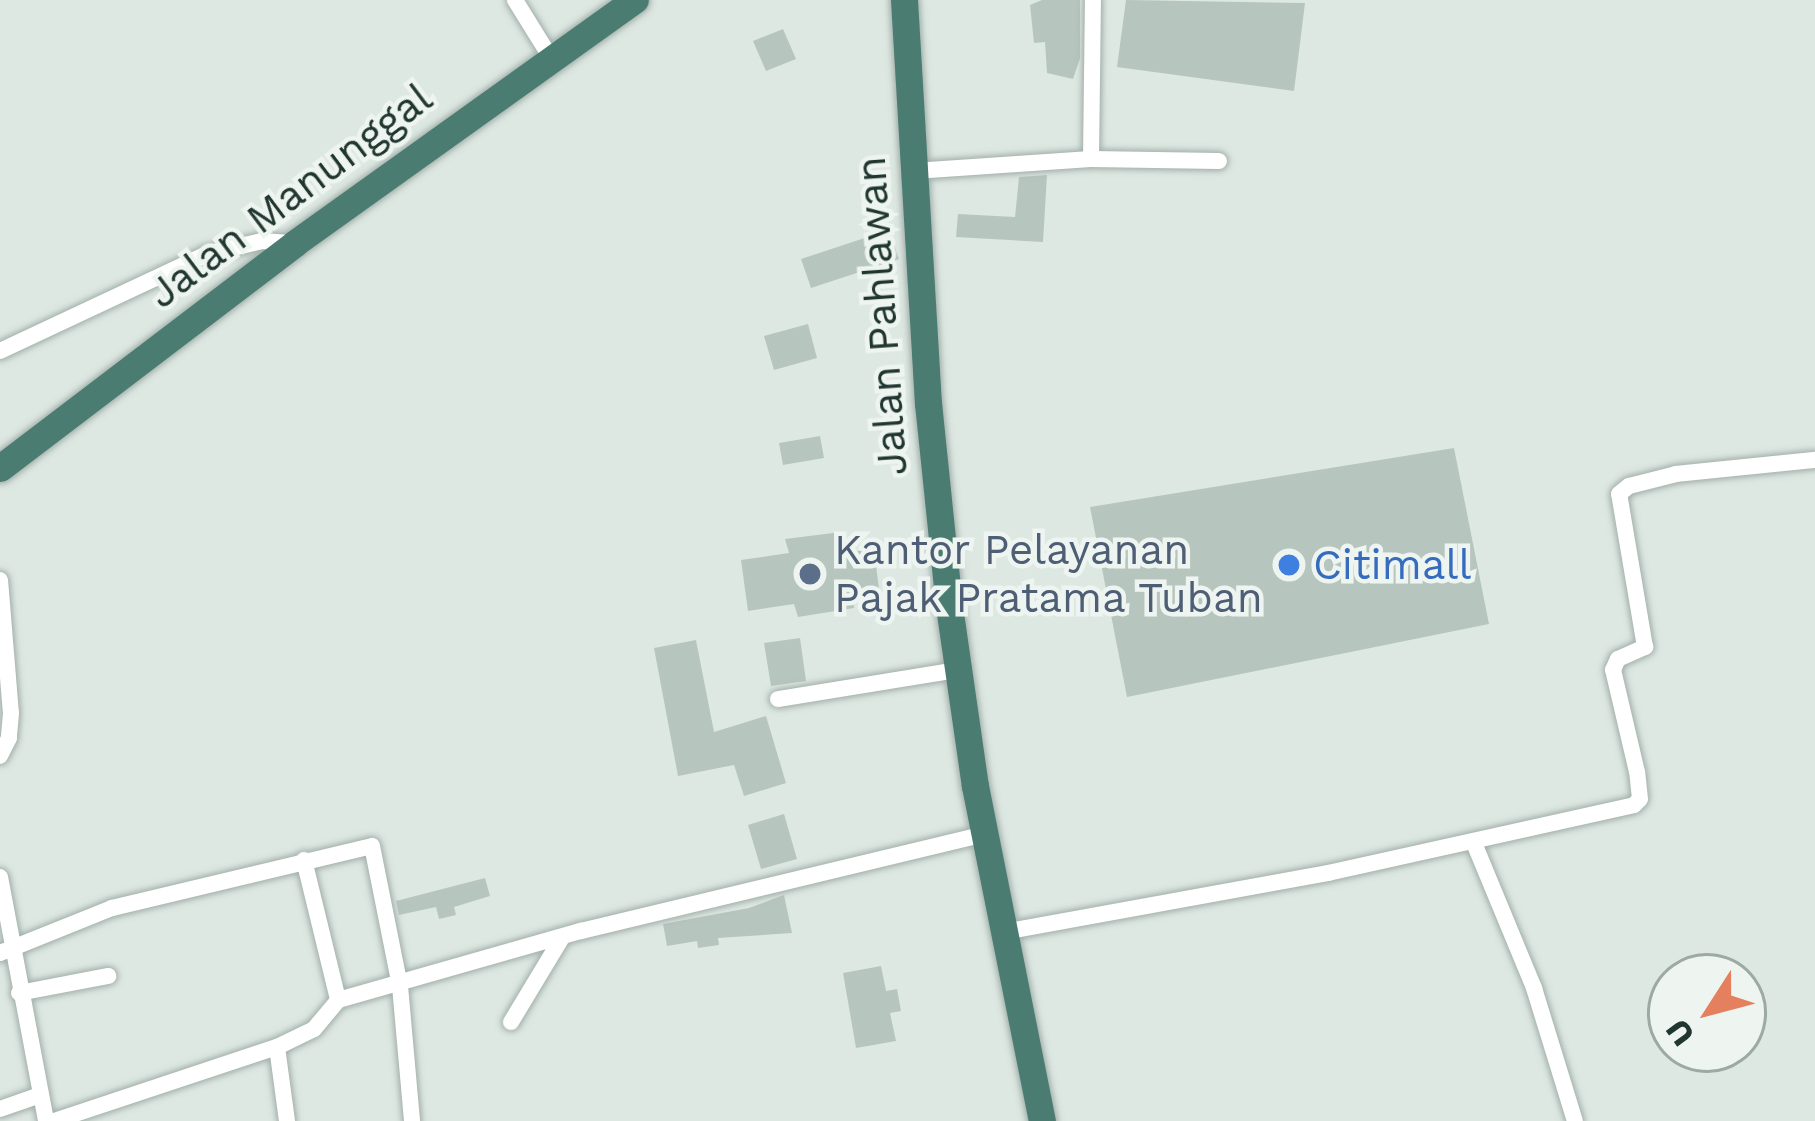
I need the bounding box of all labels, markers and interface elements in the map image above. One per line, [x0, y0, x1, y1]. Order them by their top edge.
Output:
street label: Jalan Manunggal [138, 73, 442, 319]
street label: Jalan Pahlawan [846, 155, 918, 477]
place label: Kantor Pelayanan Pajak Pratama Tuban [834, 525, 1266, 624]
place label: Citimall [1313, 540, 1471, 590]
marker: Citimall [1276, 552, 1302, 578]
marker: Kantor Pelayanan Pajak Pratama Tuban [797, 561, 823, 587]
north arrow [1647, 953, 1767, 1073]
text: U [1657, 1012, 1703, 1054]

